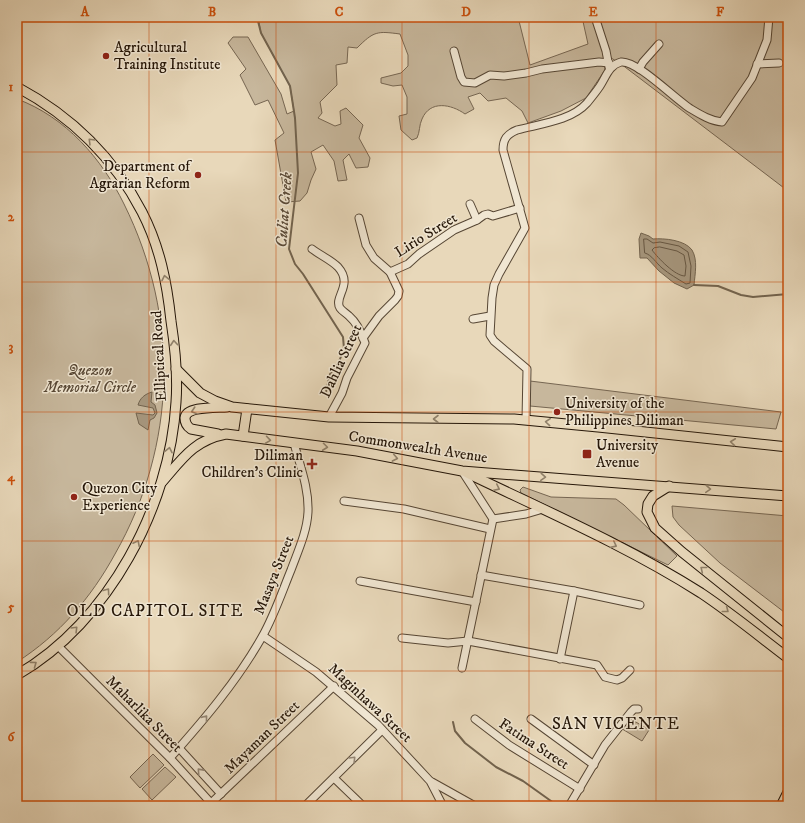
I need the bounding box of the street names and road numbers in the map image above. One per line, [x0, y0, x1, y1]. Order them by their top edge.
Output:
street label: Lirio Street [391, 208, 461, 262]
street label: Elliptical Road [147, 309, 171, 402]
street label: Dahlia Street [316, 321, 366, 401]
street label: Commonwealth Avenue [347, 427, 489, 467]
street label: Masaya Street [250, 533, 299, 617]
street label: Maginhawa Street [324, 659, 416, 747]
street label: Maharlika Street [102, 672, 186, 756]
street label: Mayaman Street [220, 696, 304, 778]
street label: Fatima Street [495, 714, 573, 774]

